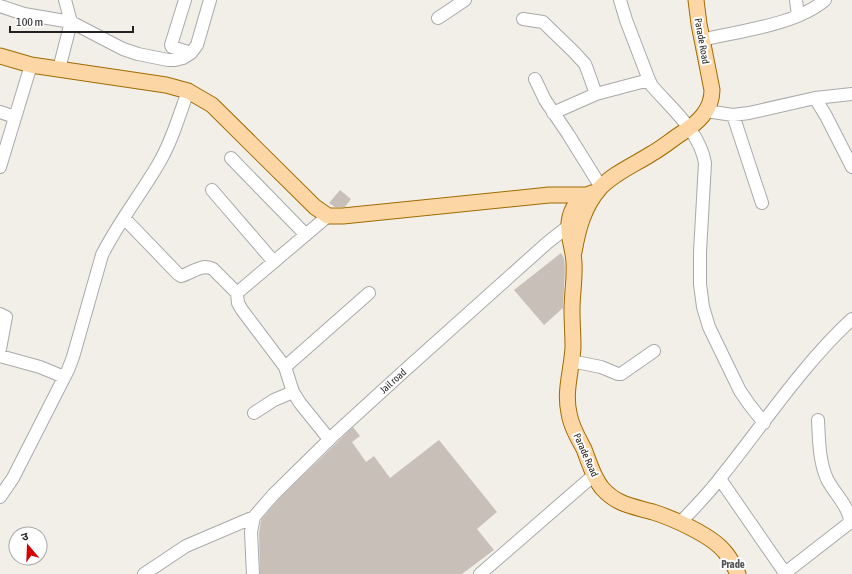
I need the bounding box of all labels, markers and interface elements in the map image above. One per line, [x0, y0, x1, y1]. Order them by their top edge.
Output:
scale bar [10, 8, 133, 34]
text: 100 m [16, 15, 43, 29]
street label: Parade Road [693, 17, 711, 65]
street label: Jail road [378, 366, 408, 396]
street label: Parade Road [572, 432, 601, 479]
north arrow [8, 526, 48, 566]
text: उ [20, 530, 30, 543]
district label: Prade [721, 558, 745, 570]

